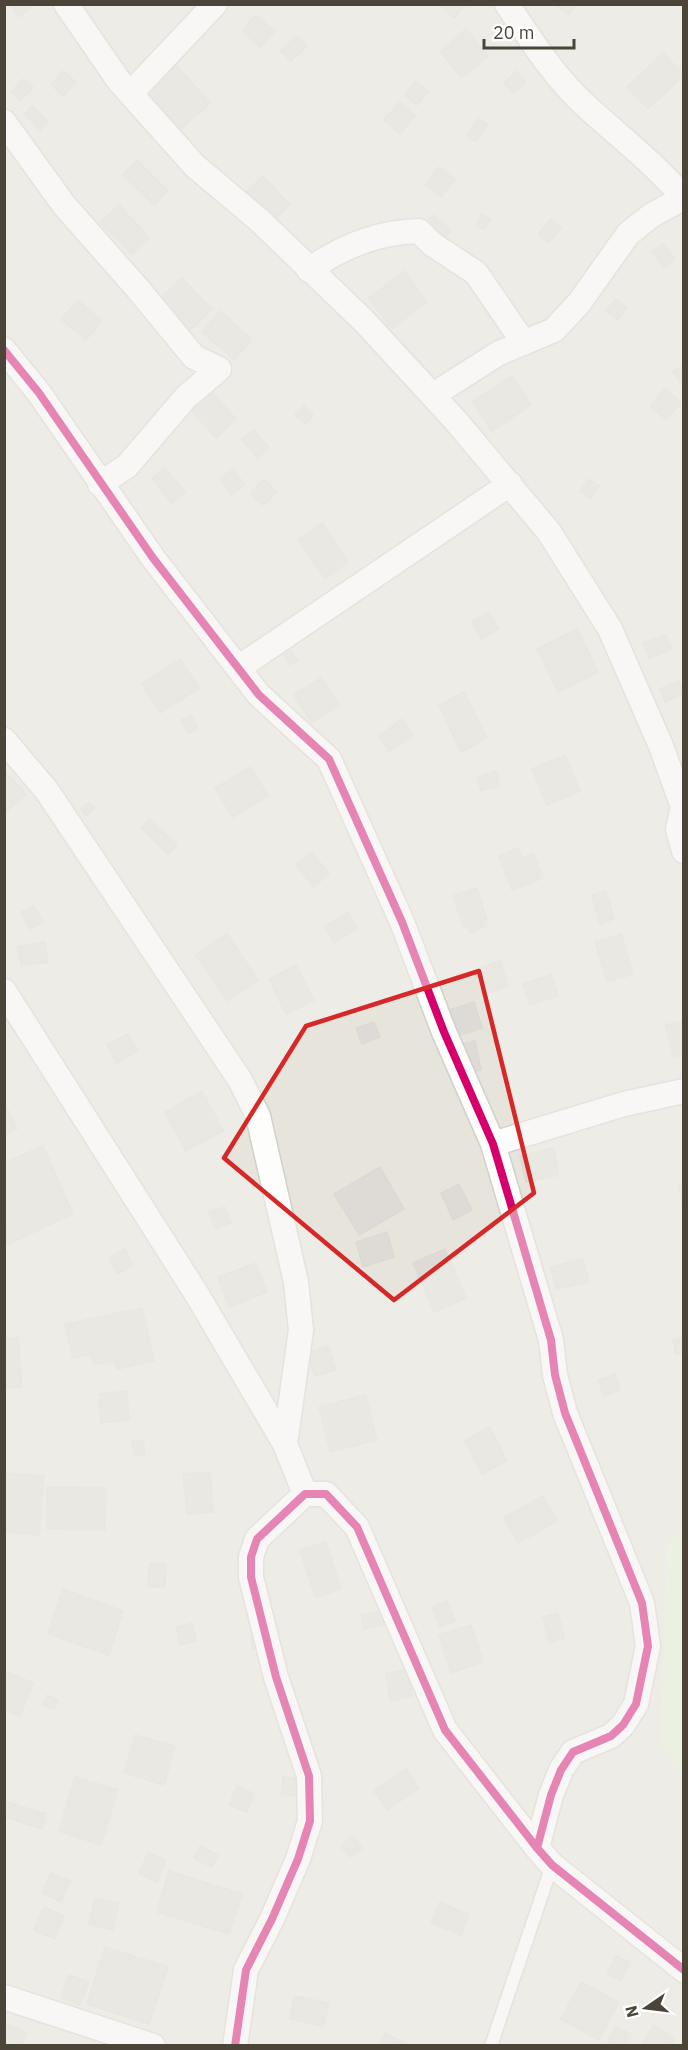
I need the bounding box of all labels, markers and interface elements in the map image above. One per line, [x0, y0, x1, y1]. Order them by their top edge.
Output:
scale bar [484, 12, 574, 50]
text: 20 m [493, 21, 535, 44]
north arrow [616, 1978, 676, 2038]
text: N [620, 2004, 643, 2020]

